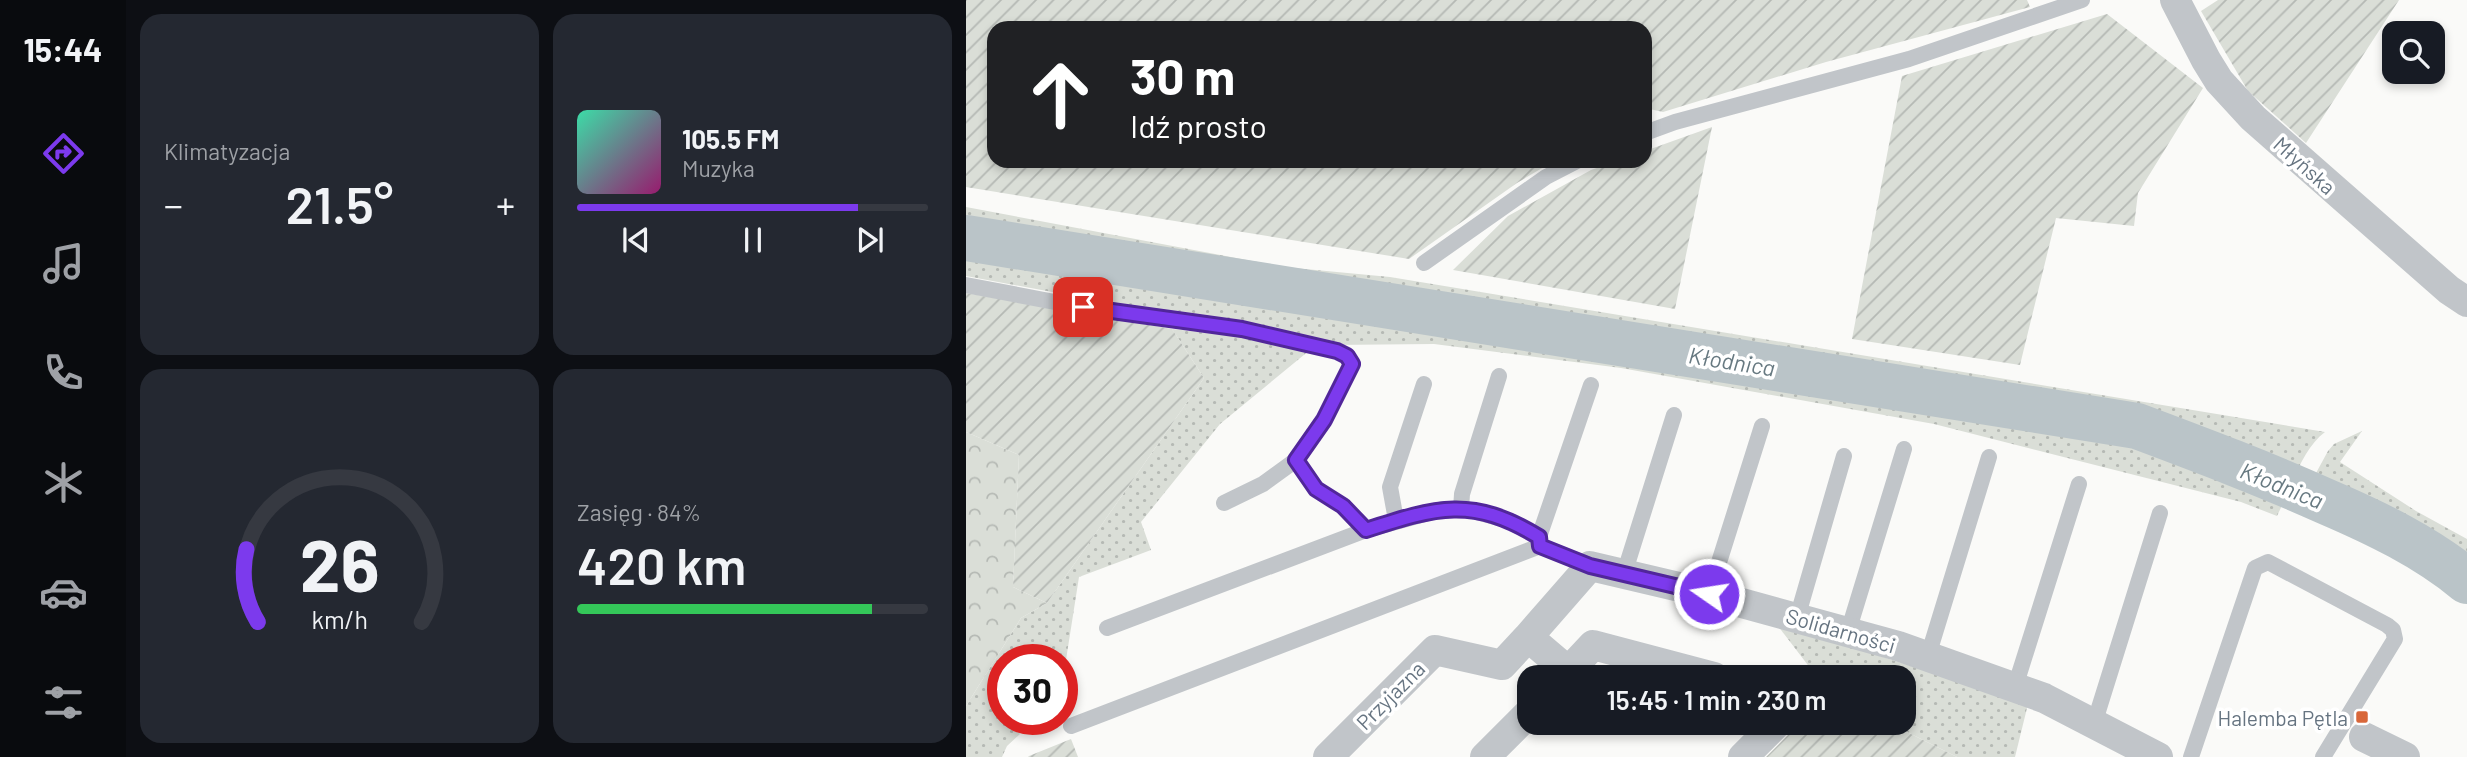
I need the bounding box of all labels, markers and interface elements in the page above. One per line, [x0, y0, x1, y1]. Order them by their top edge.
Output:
map controls [2382, 21, 2445, 84]
button: search [2382, 21, 2445, 84]
text: 15:44 [24, 30, 102, 68]
text: 30 m [1130, 46, 1235, 105]
icon: ahead [1015, 49, 1106, 140]
text: Idź prosto [1130, 106, 1267, 144]
text: 105.5 FM [682, 123, 779, 154]
icon: directions [39, 129, 88, 178]
street label: Młyńska [2269, 131, 2341, 199]
text: Klimatyzacja [164, 137, 290, 165]
text: Muzyka [682, 154, 755, 182]
text: 21.5° [286, 172, 393, 234]
text: − [164, 181, 183, 227]
text: + [496, 181, 515, 227]
icon: previous [617, 221, 655, 259]
icon: pause [734, 221, 772, 259]
icon: next [851, 221, 889, 259]
icon: music [39, 239, 88, 288]
pin [1053, 277, 1113, 337]
icon: arrive [1064, 288, 1102, 326]
water label: Kłodnica [1687, 340, 1777, 382]
icon: phone [39, 348, 88, 397]
water label: Kłodnica [2236, 456, 2328, 514]
icon: climate [39, 458, 88, 507]
text: Zasięg · 84% [577, 498, 701, 526]
text: 26 [300, 519, 379, 607]
text: 420 km [577, 533, 746, 595]
position arrow [1672, 557, 1746, 631]
icon: car [39, 568, 88, 617]
street label: Solidarności [1783, 602, 1899, 658]
text: km/h [311, 604, 368, 634]
speed limit sign: 30 [987, 644, 1078, 735]
street label: Przyjazna [1351, 656, 1429, 734]
icon: filters [39, 678, 88, 727]
text: 15:45 · 1 min · 230 m [1607, 684, 1826, 715]
place label: Halemba Pętla [2217, 705, 2348, 730]
marker: Halemba Pętla [2354, 709, 2370, 725]

